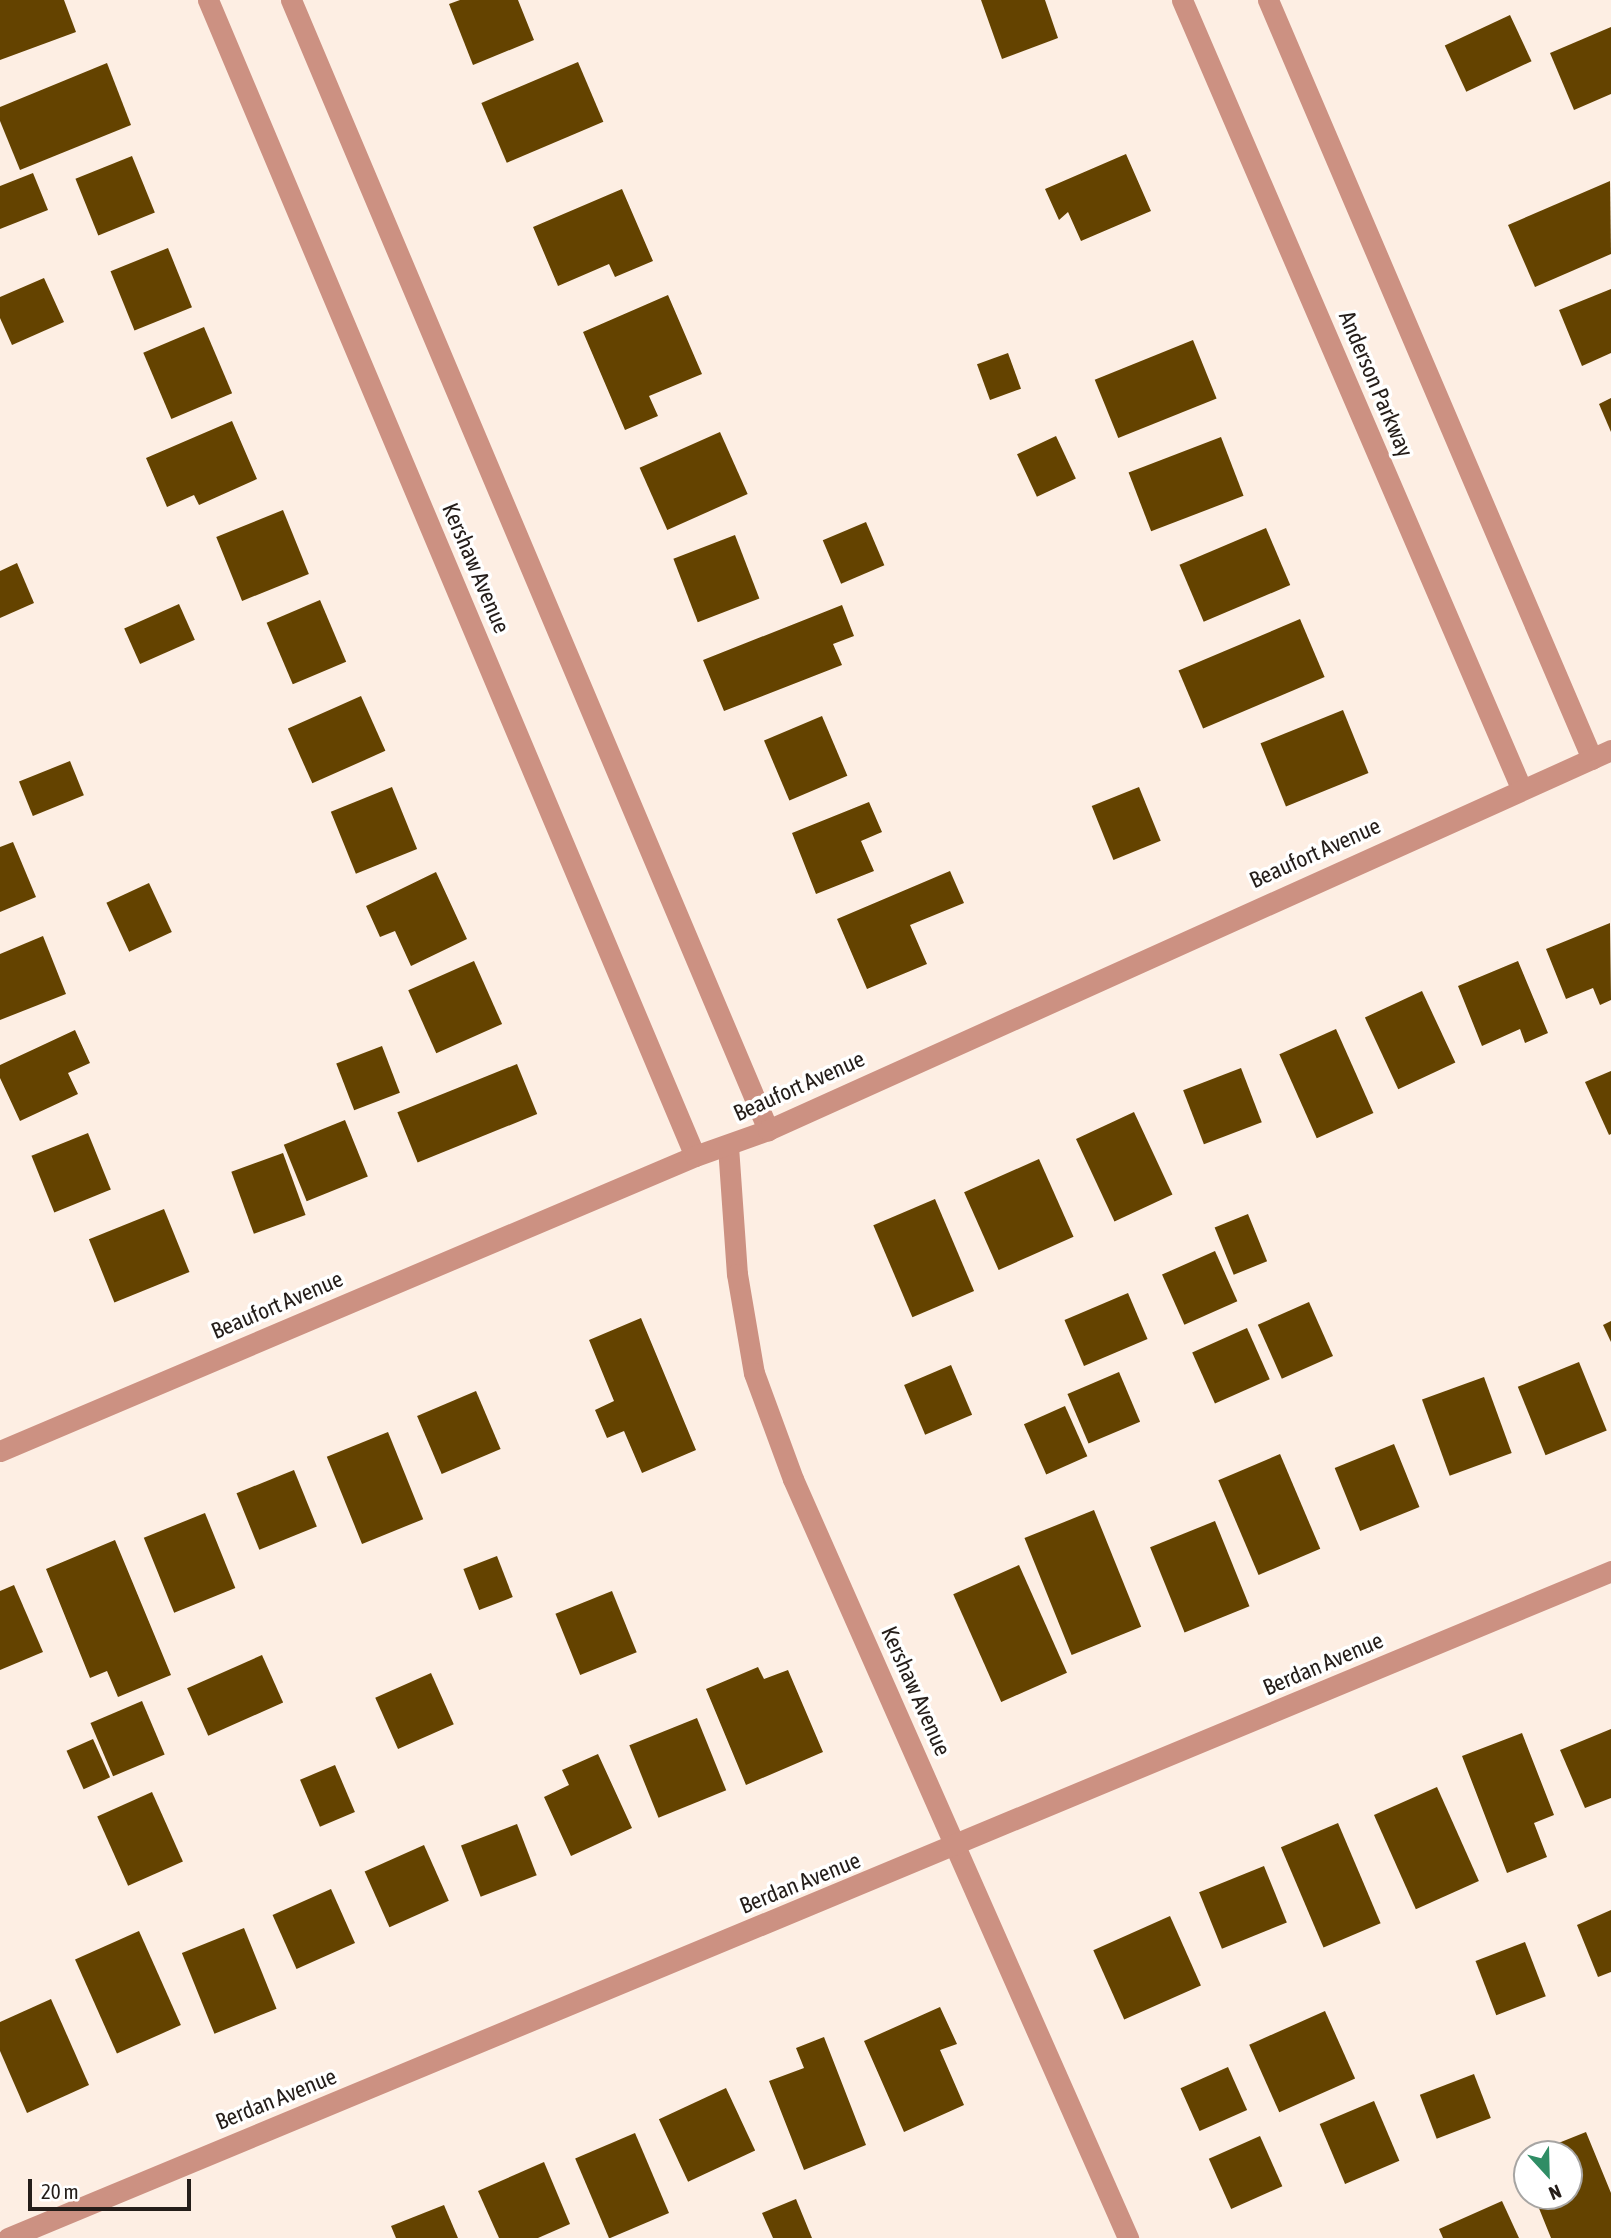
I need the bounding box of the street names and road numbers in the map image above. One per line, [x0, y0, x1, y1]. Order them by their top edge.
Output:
street label: Anderson Parkway [1333, 307, 1419, 461]
street label: Kershaw Avenue [436, 499, 516, 637]
street label: Beaufort Avenue [1245, 812, 1385, 894]
street label: Beaufort Avenue [729, 1045, 869, 1127]
street label: Beaufort Avenue [207, 1265, 347, 1345]
street label: Kershaw Avenue [875, 1622, 957, 1760]
street label: Berdan Avenue [1259, 1626, 1387, 1702]
street label: Berdan Avenue [736, 1846, 864, 1920]
street label: Berdan Avenue [212, 2062, 340, 2136]

